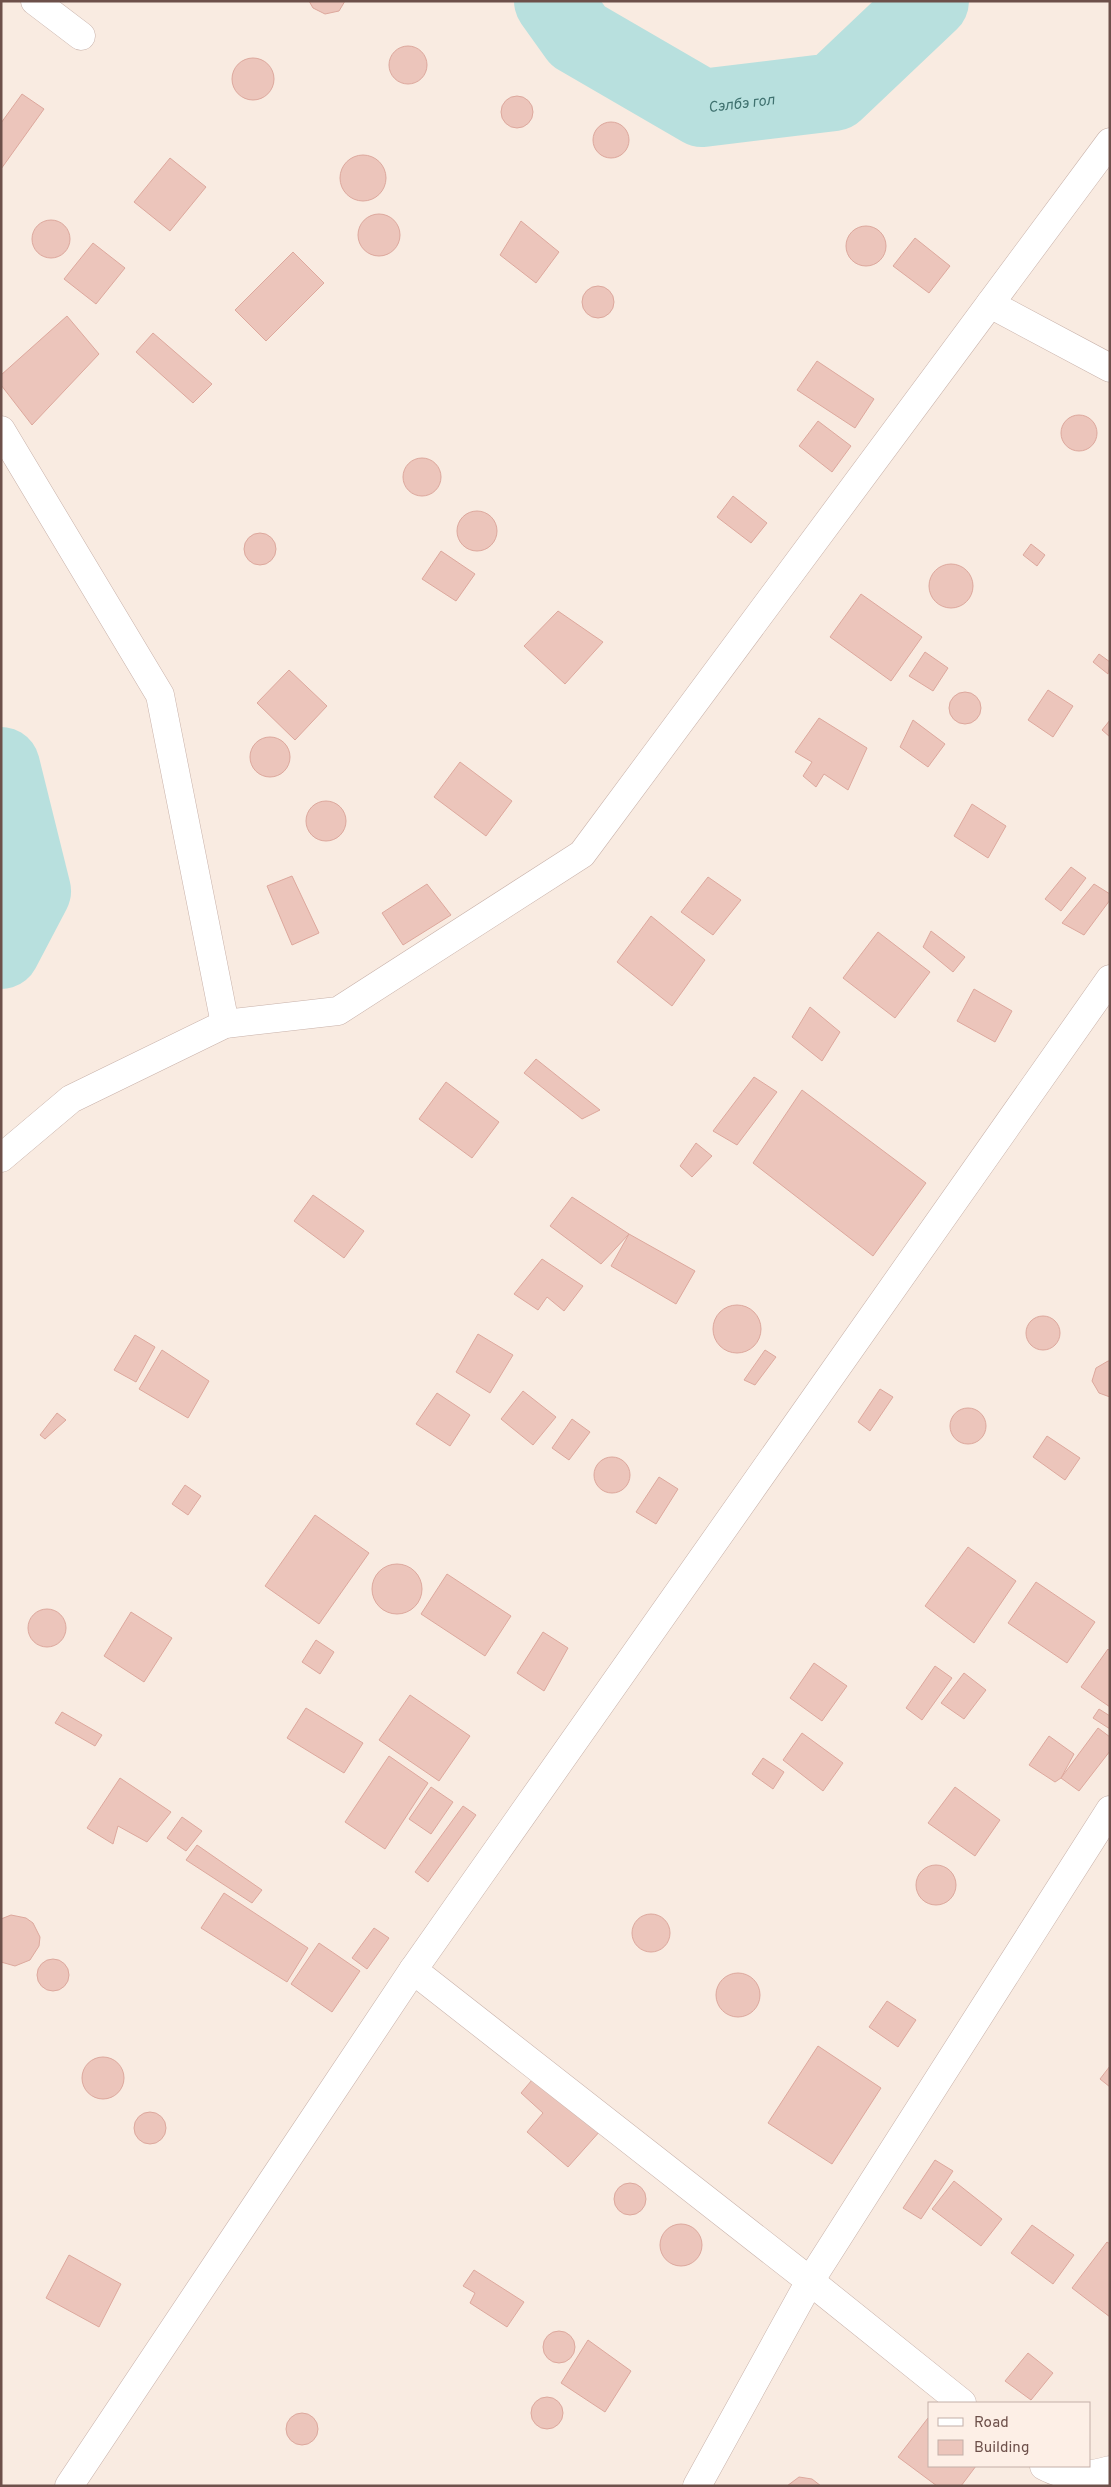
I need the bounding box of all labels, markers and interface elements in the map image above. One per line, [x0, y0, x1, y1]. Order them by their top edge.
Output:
water label: Сэлбэ гол [707, 91, 776, 118]
legend [928, 2402, 1091, 2467]
text: Road [974, 2414, 1009, 2433]
text: Building [974, 2439, 1029, 2458]

